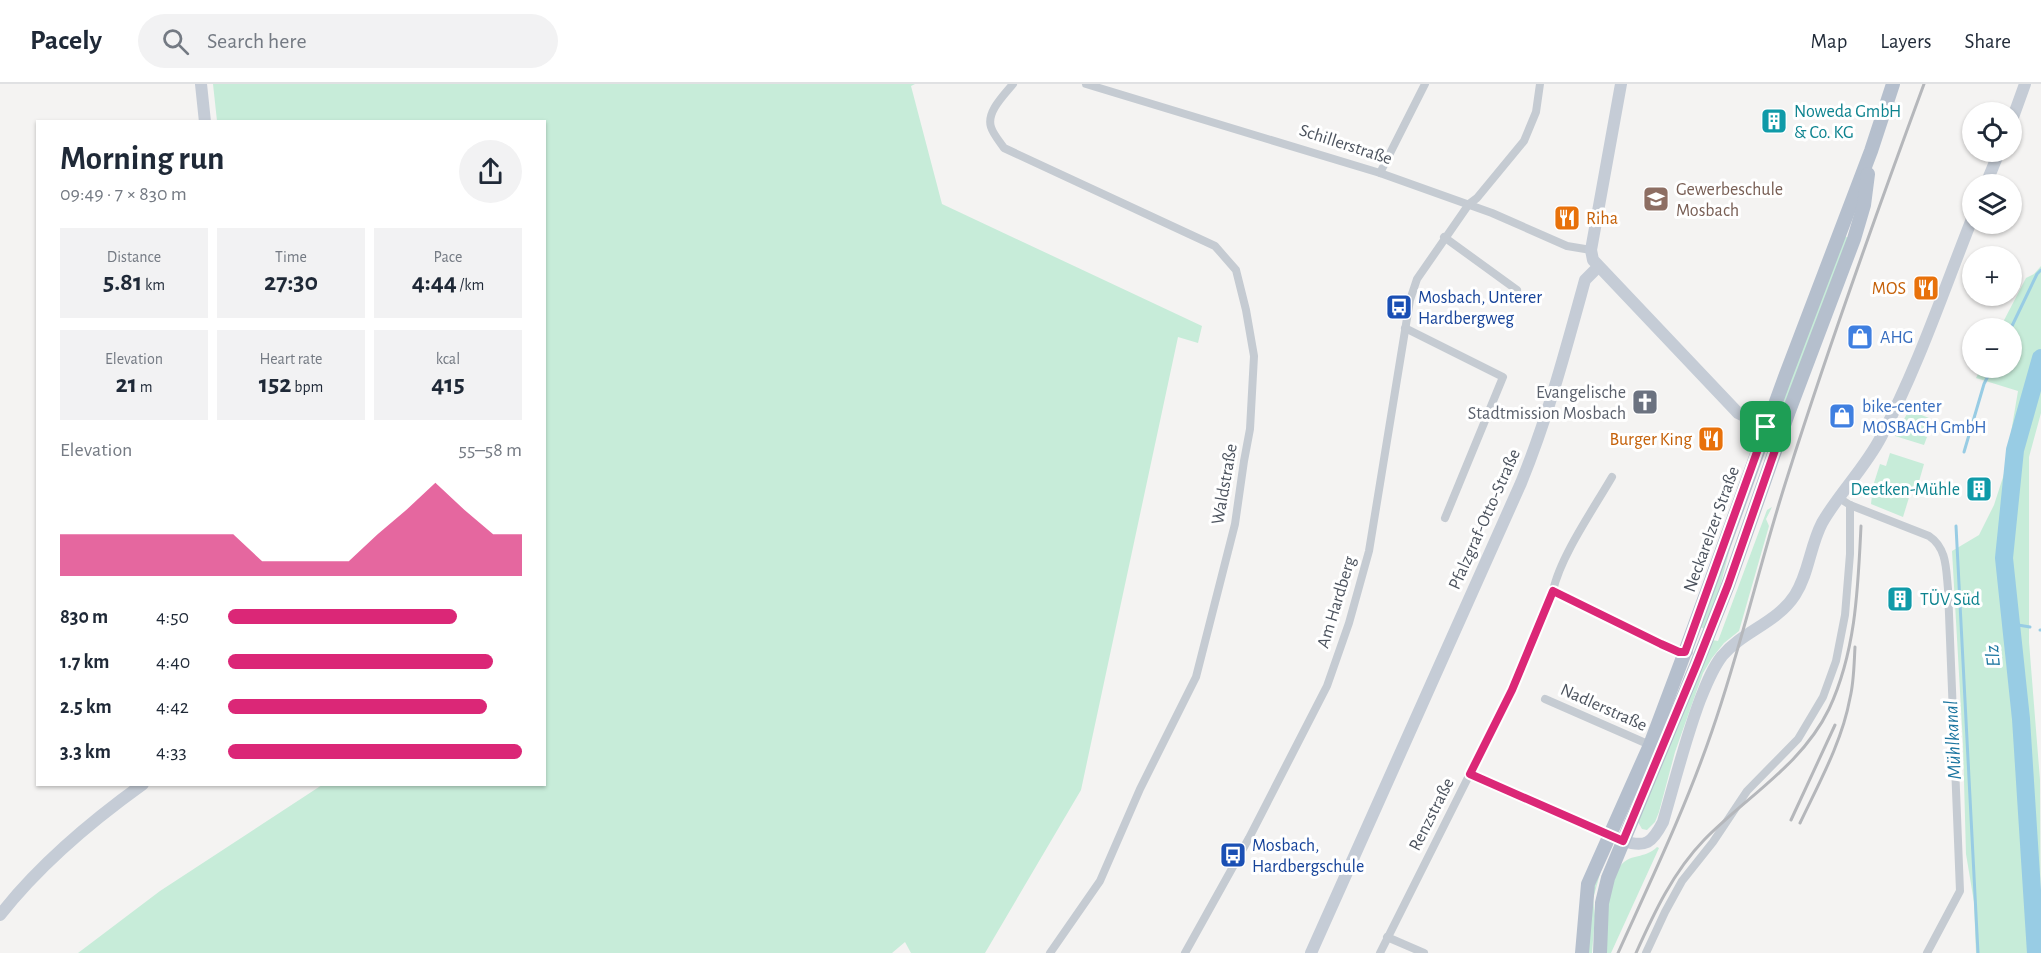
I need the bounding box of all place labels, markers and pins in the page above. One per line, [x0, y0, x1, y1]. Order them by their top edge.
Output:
place label: Noweda GmbH & Co. KG [1794, 103, 1901, 142]
building icon: Noweda GmbH & Co. KG [1759, 106, 1789, 136]
place label: Gewerbeschule Mosbach [1676, 181, 1783, 220]
school or university icon: Gewerbeschule Mosbach [1641, 184, 1671, 214]
restaurant icon: Riha [1552, 203, 1582, 233]
place label: Riha [1586, 210, 1618, 228]
restaurant icon: MOS [1911, 273, 1941, 303]
place label: MOS [1872, 280, 1906, 298]
place label: Mosbach, Unterer Hardbergweg [1418, 289, 1542, 328]
bus stop icon: Mosbach, Unterer Hardbergweg [1384, 292, 1414, 322]
shop icon: AHG [1845, 322, 1875, 352]
place label: AHG [1880, 329, 1913, 347]
place label: Evangelische Stadtmission Mosbach [1468, 384, 1626, 423]
church icon: Evangelische Stadtmission Mosbach [1630, 387, 1660, 417]
place label: bike-center MOSBACH GmbH [1862, 398, 1987, 437]
pin [1740, 401, 1791, 452]
shop icon: bike-center MOSBACH GmbH [1827, 401, 1857, 431]
restaurant icon: Burger King [1696, 424, 1726, 454]
place label: Burger King [1609, 431, 1692, 449]
building icon: Deetken-Mühle [1964, 474, 1994, 504]
place label: Deetken-Mühle [1850, 481, 1960, 499]
building icon: TÜV Süd [1885, 584, 1915, 614]
place label: TÜV Süd [1920, 589, 1980, 609]
place label: Mosbach, Hardbergschule [1252, 837, 1364, 876]
bus stop icon: Mosbach, Hardbergschule [1218, 840, 1248, 870]

